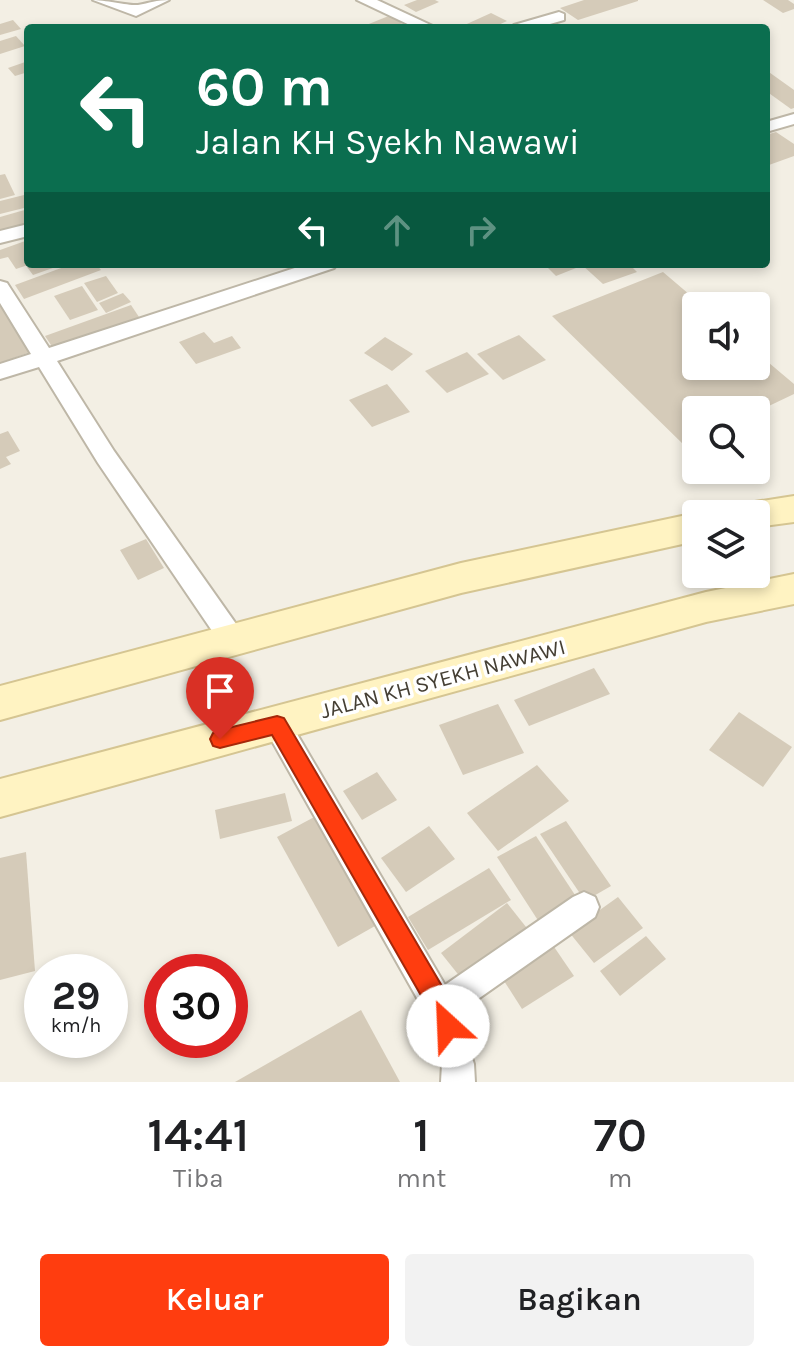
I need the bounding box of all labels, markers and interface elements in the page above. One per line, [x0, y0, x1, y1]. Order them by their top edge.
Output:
text: 60 m [196, 54, 333, 119]
icon: left [64, 56, 168, 160]
text: Jalan KH Syekh Nawawi [196, 121, 580, 163]
icon: left [291, 208, 335, 252]
icon: ahead [375, 208, 419, 252]
icon: right [459, 208, 503, 252]
map controls [682, 292, 770, 588]
button: sound [682, 292, 770, 380]
button: search [682, 396, 770, 484]
button: layers [682, 500, 770, 588]
street label: JALAN KH SYEKH NAWAWI [318, 634, 568, 724]
pin [186, 657, 254, 739]
icon: arrive [198, 669, 242, 713]
speed limit sign: 30 [144, 954, 248, 1058]
text: 29 [52, 972, 100, 1019]
position arrow [406, 984, 490, 1068]
text: km/h [51, 1014, 101, 1037]
text: 14:41 [147, 1107, 249, 1163]
text: 1 [413, 1107, 430, 1163]
text: 70 [593, 1107, 647, 1163]
text: Tiba [173, 1163, 223, 1194]
text: mnt [396, 1163, 446, 1194]
text: m [608, 1163, 632, 1194]
button: Keluar [40, 1254, 389, 1346]
button: Bagikan [405, 1254, 754, 1346]

